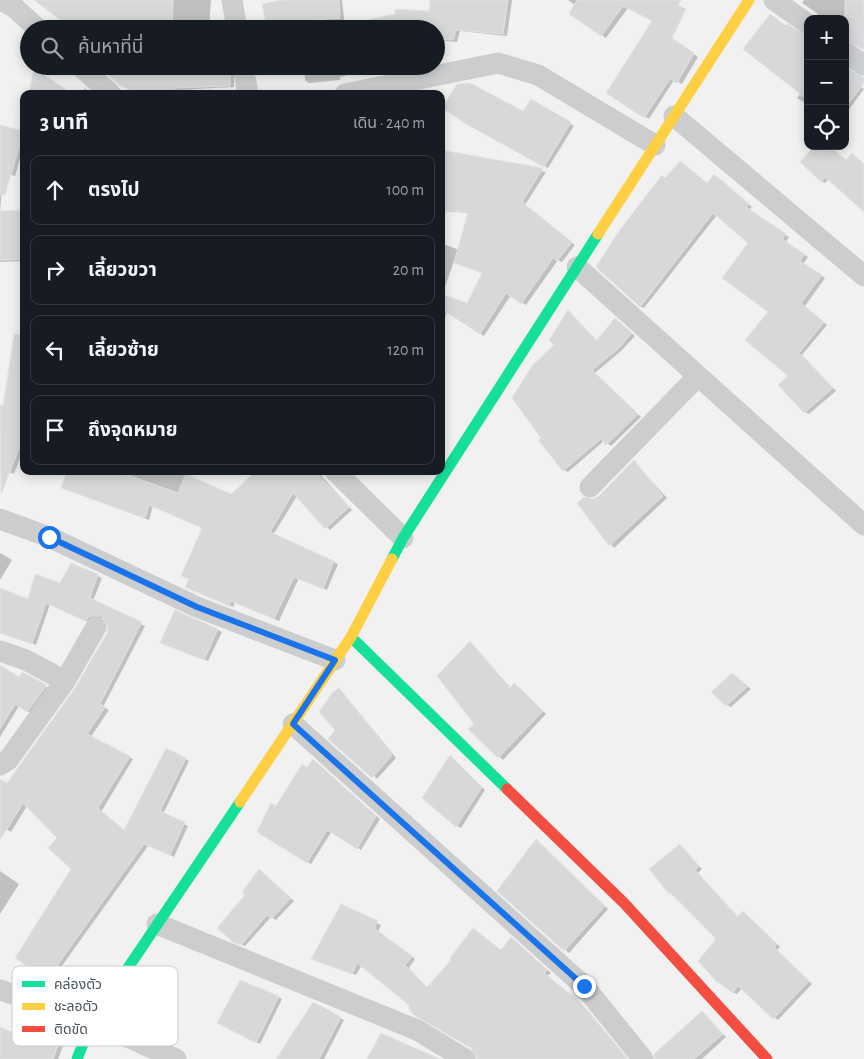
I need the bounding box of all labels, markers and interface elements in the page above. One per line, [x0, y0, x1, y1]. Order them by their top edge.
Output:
map controls [804, 15, 849, 150]
button: + [804, 15, 849, 60]
search box [20, 20, 445, 75]
icon: search [38, 34, 66, 62]
text: ค้นหาที่นี่ [78, 38, 143, 57]
button: − [804, 60, 849, 105]
button: locate [804, 105, 849, 150]
text: 3 นาที [40, 112, 88, 133]
text: เดิน · 240 m [353, 115, 425, 131]
icon: ahead [41, 176, 69, 204]
text: ตรงไป [88, 181, 140, 200]
text: 100 m [386, 182, 424, 198]
icon: right [41, 256, 69, 284]
text: เลี้ยวขวา [88, 261, 157, 280]
text: 20 m [393, 262, 424, 278]
icon: left [41, 336, 69, 364]
text: เลี้ยวซ้าย [88, 341, 159, 360]
text: 120 m [387, 342, 424, 358]
icon: arrive [41, 416, 69, 444]
text: ถึงจุดหมาย [88, 421, 178, 440]
route start [38, 526, 61, 549]
legend [12, 966, 178, 1046]
route end [573, 975, 596, 998]
text: คล่องตัว [54, 976, 102, 992]
text: ชะลอตัว [54, 999, 98, 1014]
text: ติดขัด [54, 1022, 88, 1037]

